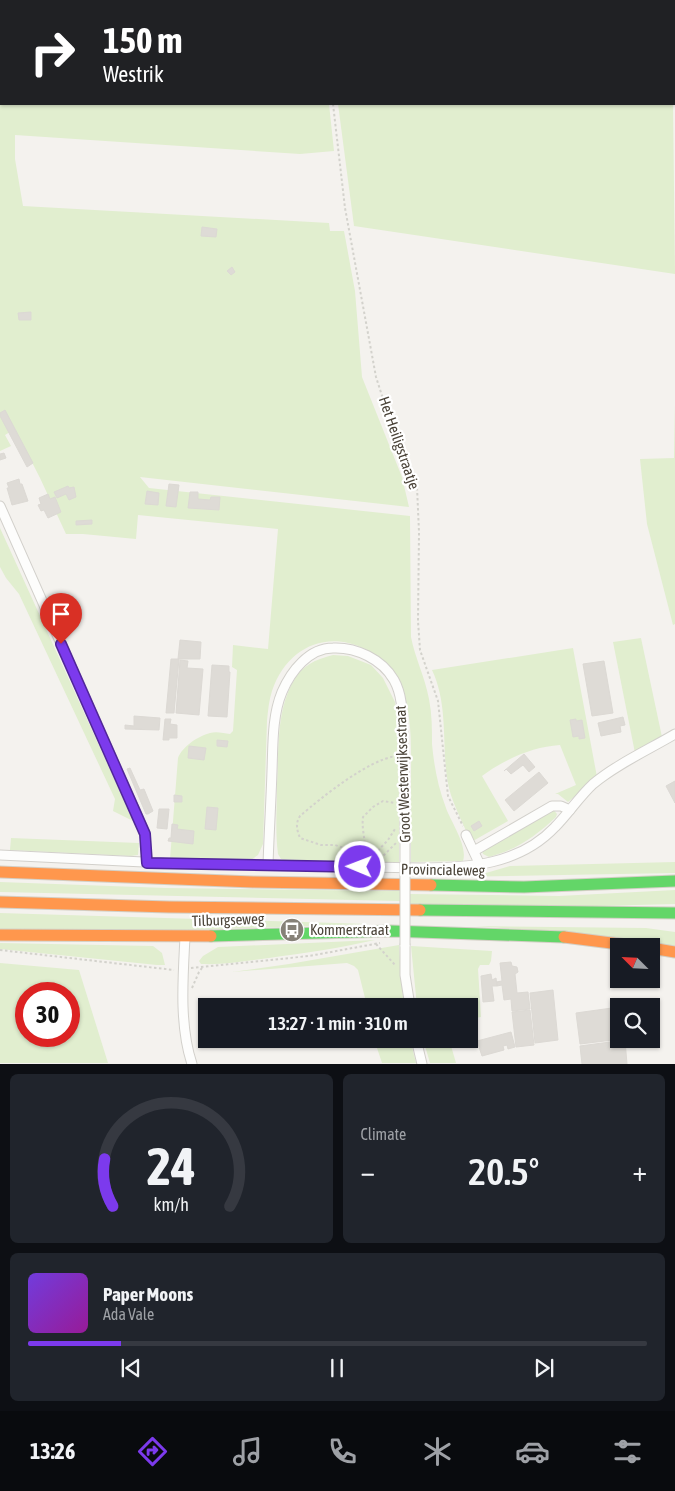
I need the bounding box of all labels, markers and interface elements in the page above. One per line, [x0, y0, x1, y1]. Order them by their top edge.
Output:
icon: right [20, 20, 85, 85]
text: 150 m [103, 20, 182, 60]
text: Westrik [103, 61, 164, 87]
street label: Het Heiligstraatje [376, 394, 423, 492]
pin [40, 593, 82, 644]
icon: arrive [47, 600, 75, 628]
street label: Groot Westerwijksestraat [392, 705, 413, 843]
position arrow [333, 840, 385, 892]
street label: Provincialeweg [401, 860, 486, 879]
street label: Tilburgseweg [191, 910, 265, 929]
bus stop icon: Kommerstraat [279, 917, 305, 943]
place label: Kommerstraat [310, 921, 389, 938]
north arrow [610, 938, 660, 988]
map controls [610, 938, 660, 1048]
speed limit sign: 30 [15, 982, 80, 1047]
button: search [610, 998, 660, 1048]
text: 13:27 · 1 min · 310 m [268, 1012, 408, 1034]
text: Climate [361, 1125, 406, 1143]
text: 24 [147, 1136, 196, 1196]
text: 20.5° [468, 1150, 539, 1193]
text: − [361, 1155, 375, 1187]
text: + [632, 1155, 647, 1187]
text: km/h [154, 1194, 189, 1215]
text: Paper Moons [103, 1283, 193, 1305]
text: Ada Vale [103, 1305, 154, 1323]
icon: previous [117, 1354, 145, 1382]
icon: pause [323, 1354, 351, 1382]
icon: next [530, 1354, 558, 1382]
icon: directions [135, 1434, 170, 1469]
icon: music [230, 1434, 265, 1469]
icon: phone [325, 1434, 360, 1469]
icon: climate [420, 1434, 455, 1469]
icon: car [515, 1434, 550, 1469]
icon: filters [610, 1434, 645, 1469]
text: 13:26 [30, 1438, 75, 1464]

